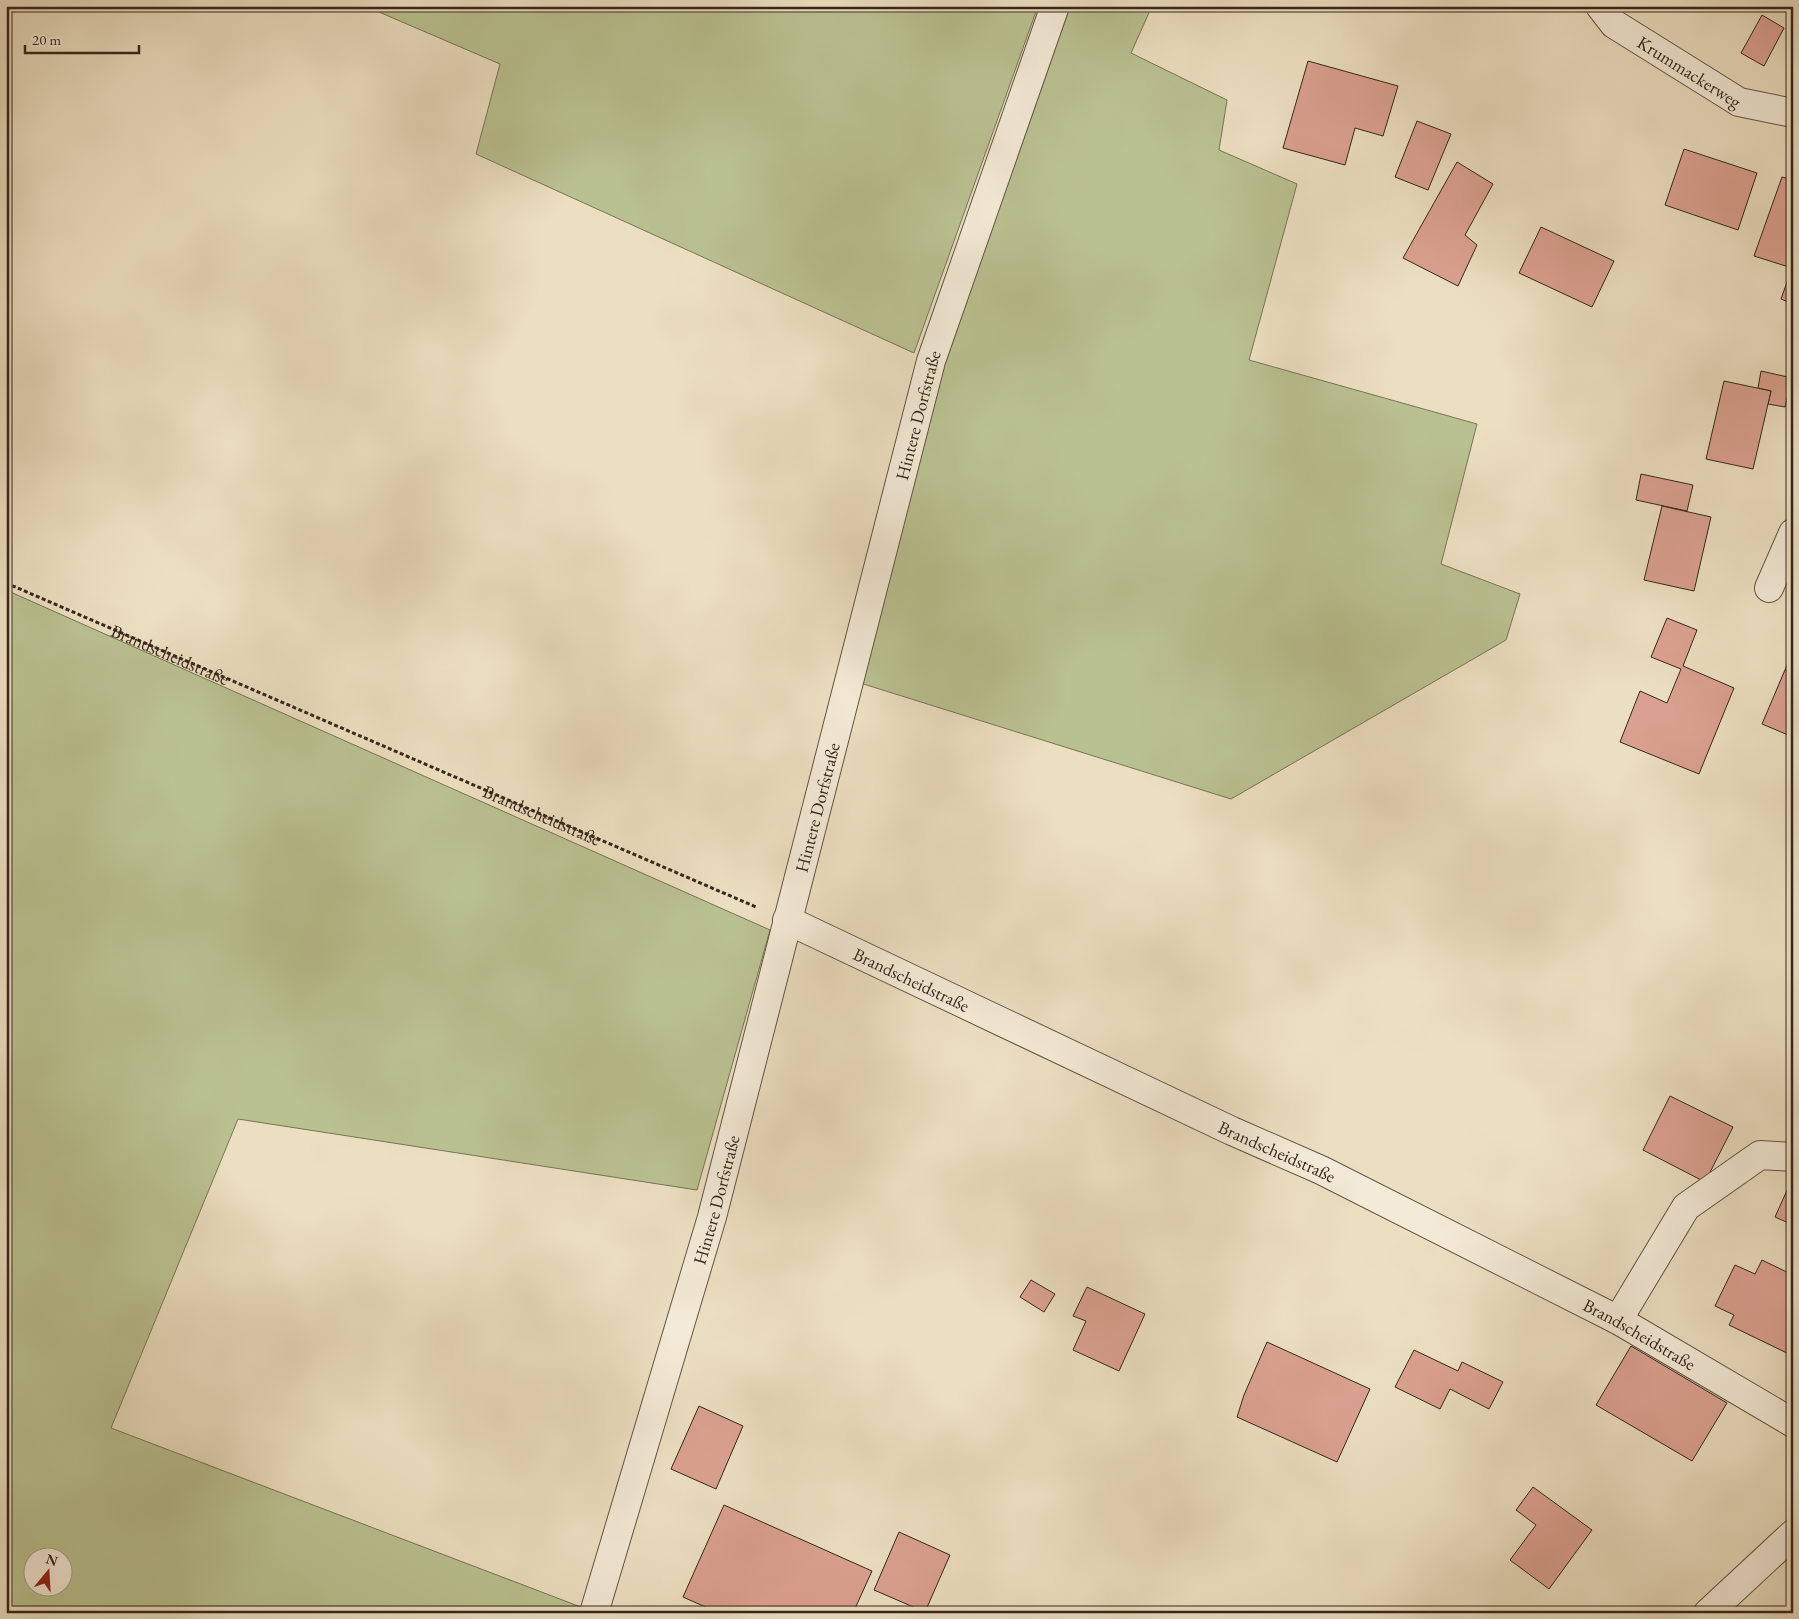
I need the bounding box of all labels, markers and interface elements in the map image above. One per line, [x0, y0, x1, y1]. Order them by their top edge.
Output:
scale bar [25, 22, 139, 54]
text: 20 m [32, 30, 61, 49]
street label: Krummackerweg [1633, 30, 1746, 112]
street label: Hintere Dorfstraße [890, 347, 945, 482]
street label: Brandscheidstraße [108, 618, 233, 690]
street label: Hintere Dorfstraße [789, 740, 844, 875]
street label: Brandscheidstraße [480, 779, 605, 850]
street label: Brandscheidstraße [850, 942, 974, 1017]
street label: Brandscheidstraße [1215, 1115, 1340, 1187]
street label: Hintere Dorfstraße [687, 1133, 744, 1267]
street label: Brandscheidstraße [1579, 1293, 1700, 1375]
north arrow [22, 1546, 72, 1596]
text: N [44, 1549, 61, 1570]

